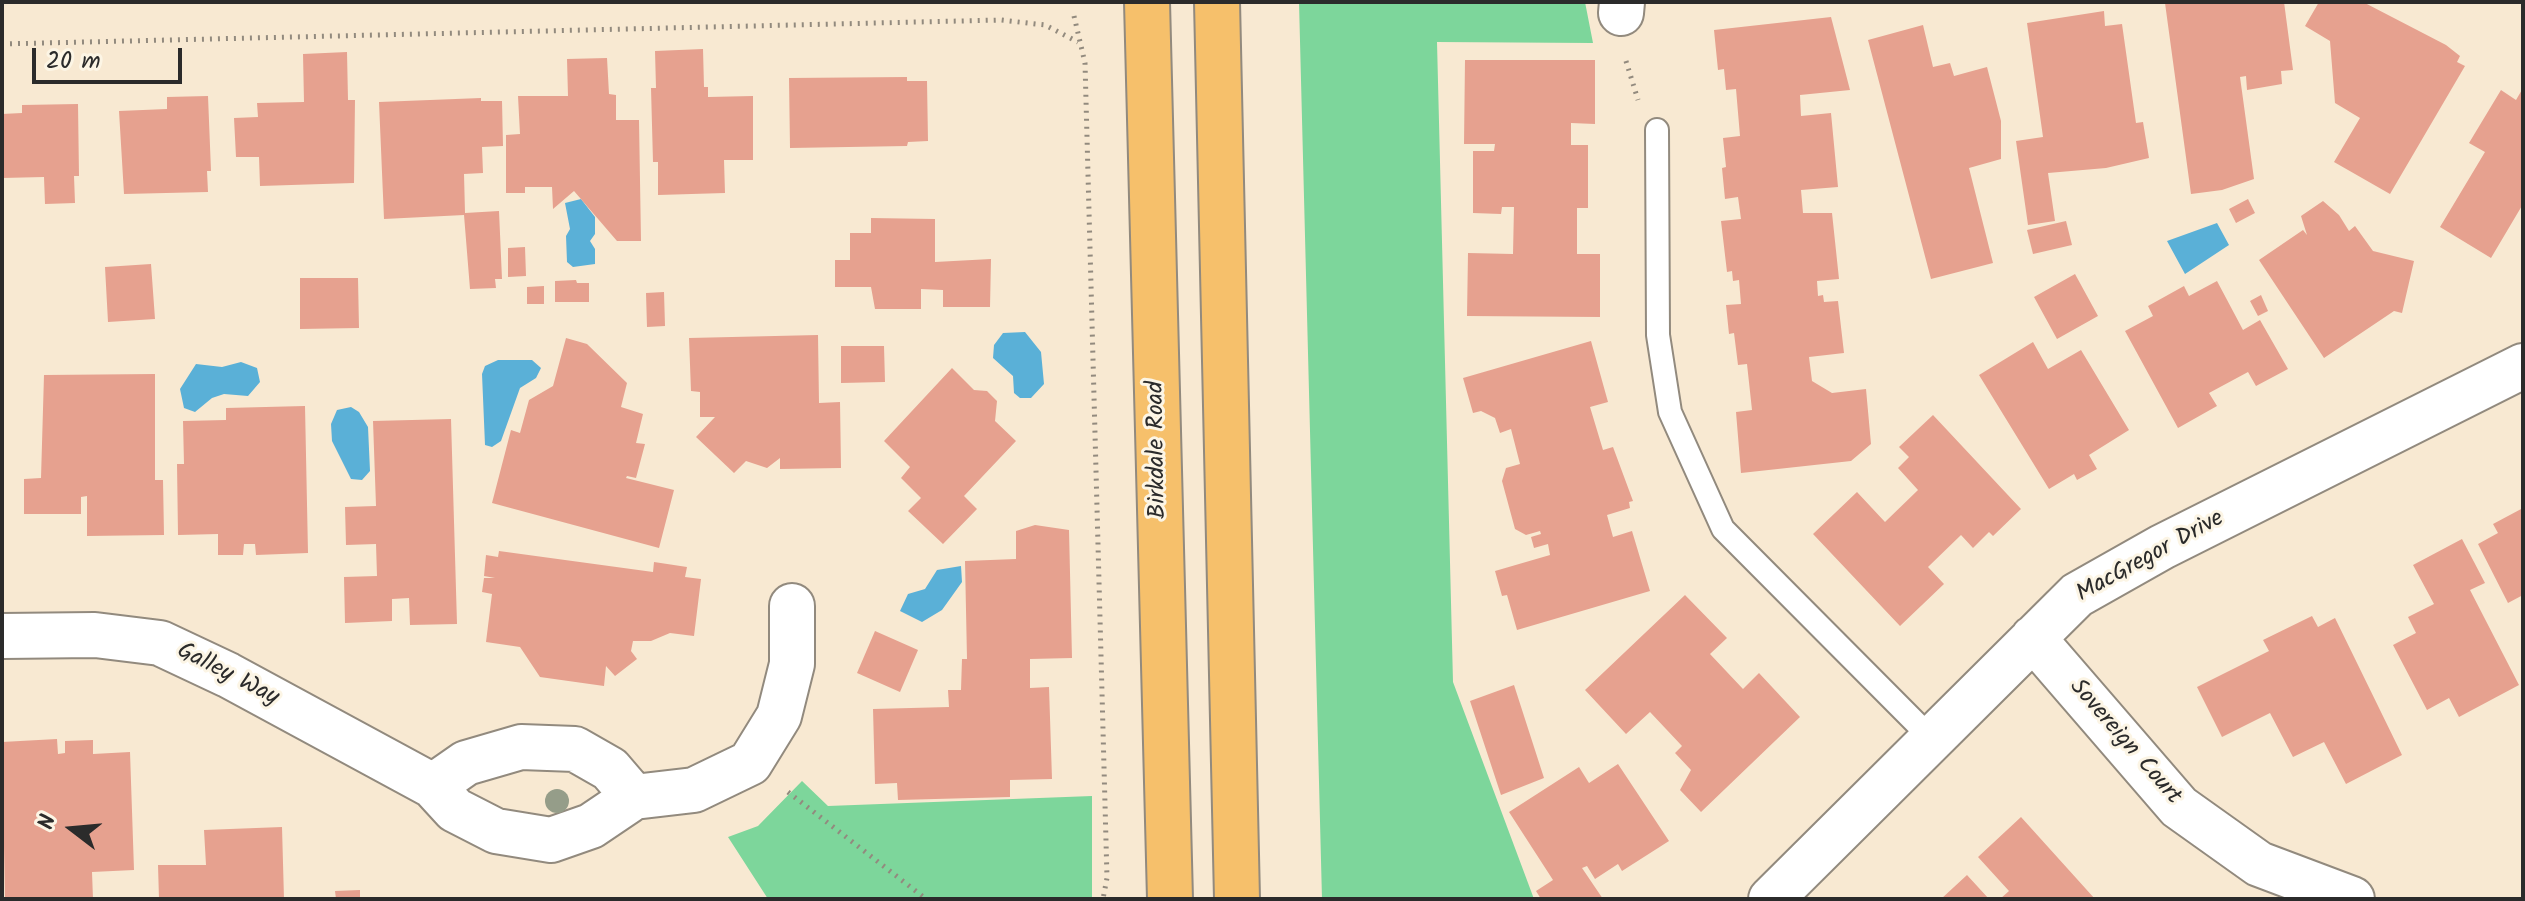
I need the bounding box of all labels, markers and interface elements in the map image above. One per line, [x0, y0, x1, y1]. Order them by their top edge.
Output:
scale bar [36, 32, 186, 82]
text: 20 m [46, 42, 101, 81]
street label: Birkdale Road [1143, 381, 1175, 519]
street label: MacGregor Drive [2072, 506, 2230, 610]
street label: Galley Way [171, 638, 283, 714]
street label: Sovereign Court [2062, 674, 2186, 812]
north arrow [32, 789, 112, 869]
text: N [30, 811, 67, 834]

